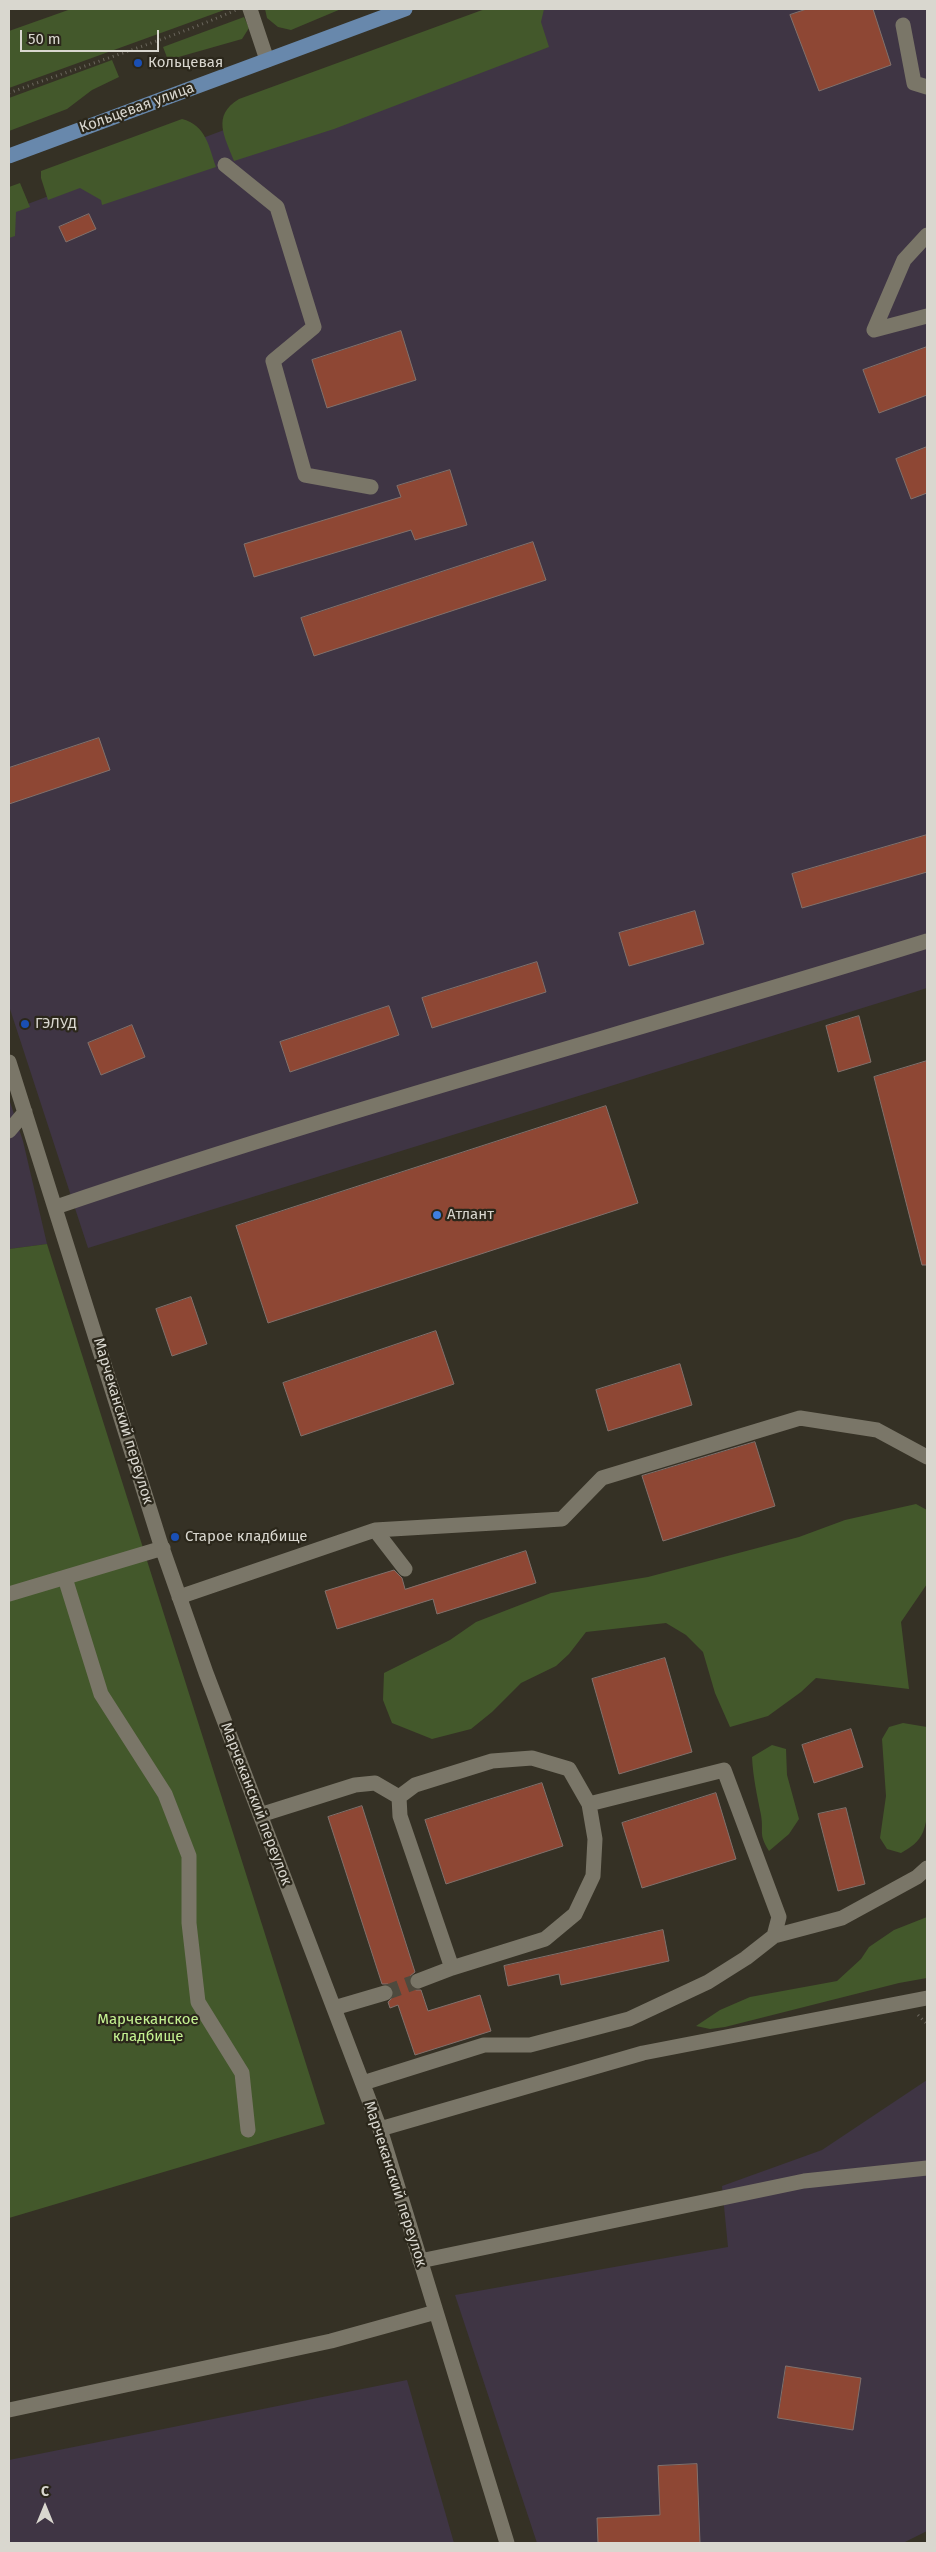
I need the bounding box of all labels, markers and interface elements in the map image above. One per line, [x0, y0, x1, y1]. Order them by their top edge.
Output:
scale bar [22, 20, 161, 52]
text: 50 m [28, 30, 61, 48]
place label: Кольцевая [148, 54, 223, 72]
marker: Кольцевая [132, 57, 144, 69]
street label: Кольцевая улица [77, 79, 197, 137]
place label: ГЭЛУД [35, 1015, 77, 1033]
marker: ГЭЛУД [19, 1018, 31, 1030]
place label: Атлант [447, 1206, 494, 1224]
marker: Атлант [431, 1209, 443, 1221]
street label: Марчеканский переулок [89, 1336, 157, 1506]
place label: Старое кладбище [185, 1528, 307, 1546]
marker: Старое кладбище [169, 1531, 181, 1543]
street label: Марчеканский переулок [217, 1720, 295, 1888]
park label: Марчеканское кладбище [97, 2011, 199, 2046]
street label: Марчеканский переулок [360, 2099, 430, 2269]
north arrow [20, 2482, 70, 2532]
text: С [41, 2483, 49, 2500]

